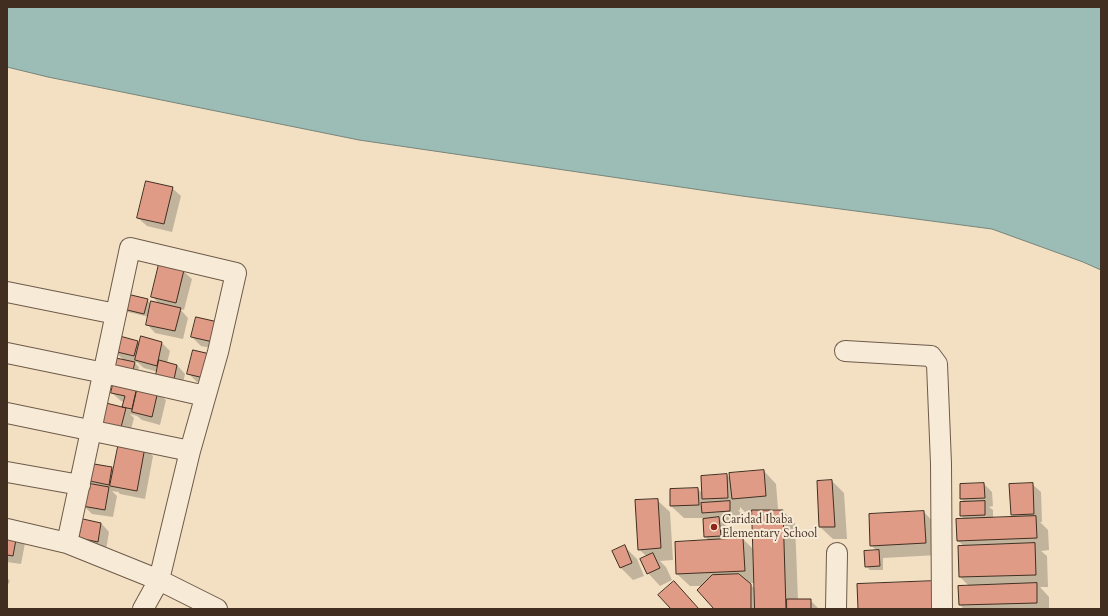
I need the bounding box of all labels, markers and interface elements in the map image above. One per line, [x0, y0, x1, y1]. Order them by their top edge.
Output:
place label: Caridad Ibaba Elementary School [722, 513, 817, 541]
marker: Caridad Ibaba Elementary School [709, 522, 719, 532]

